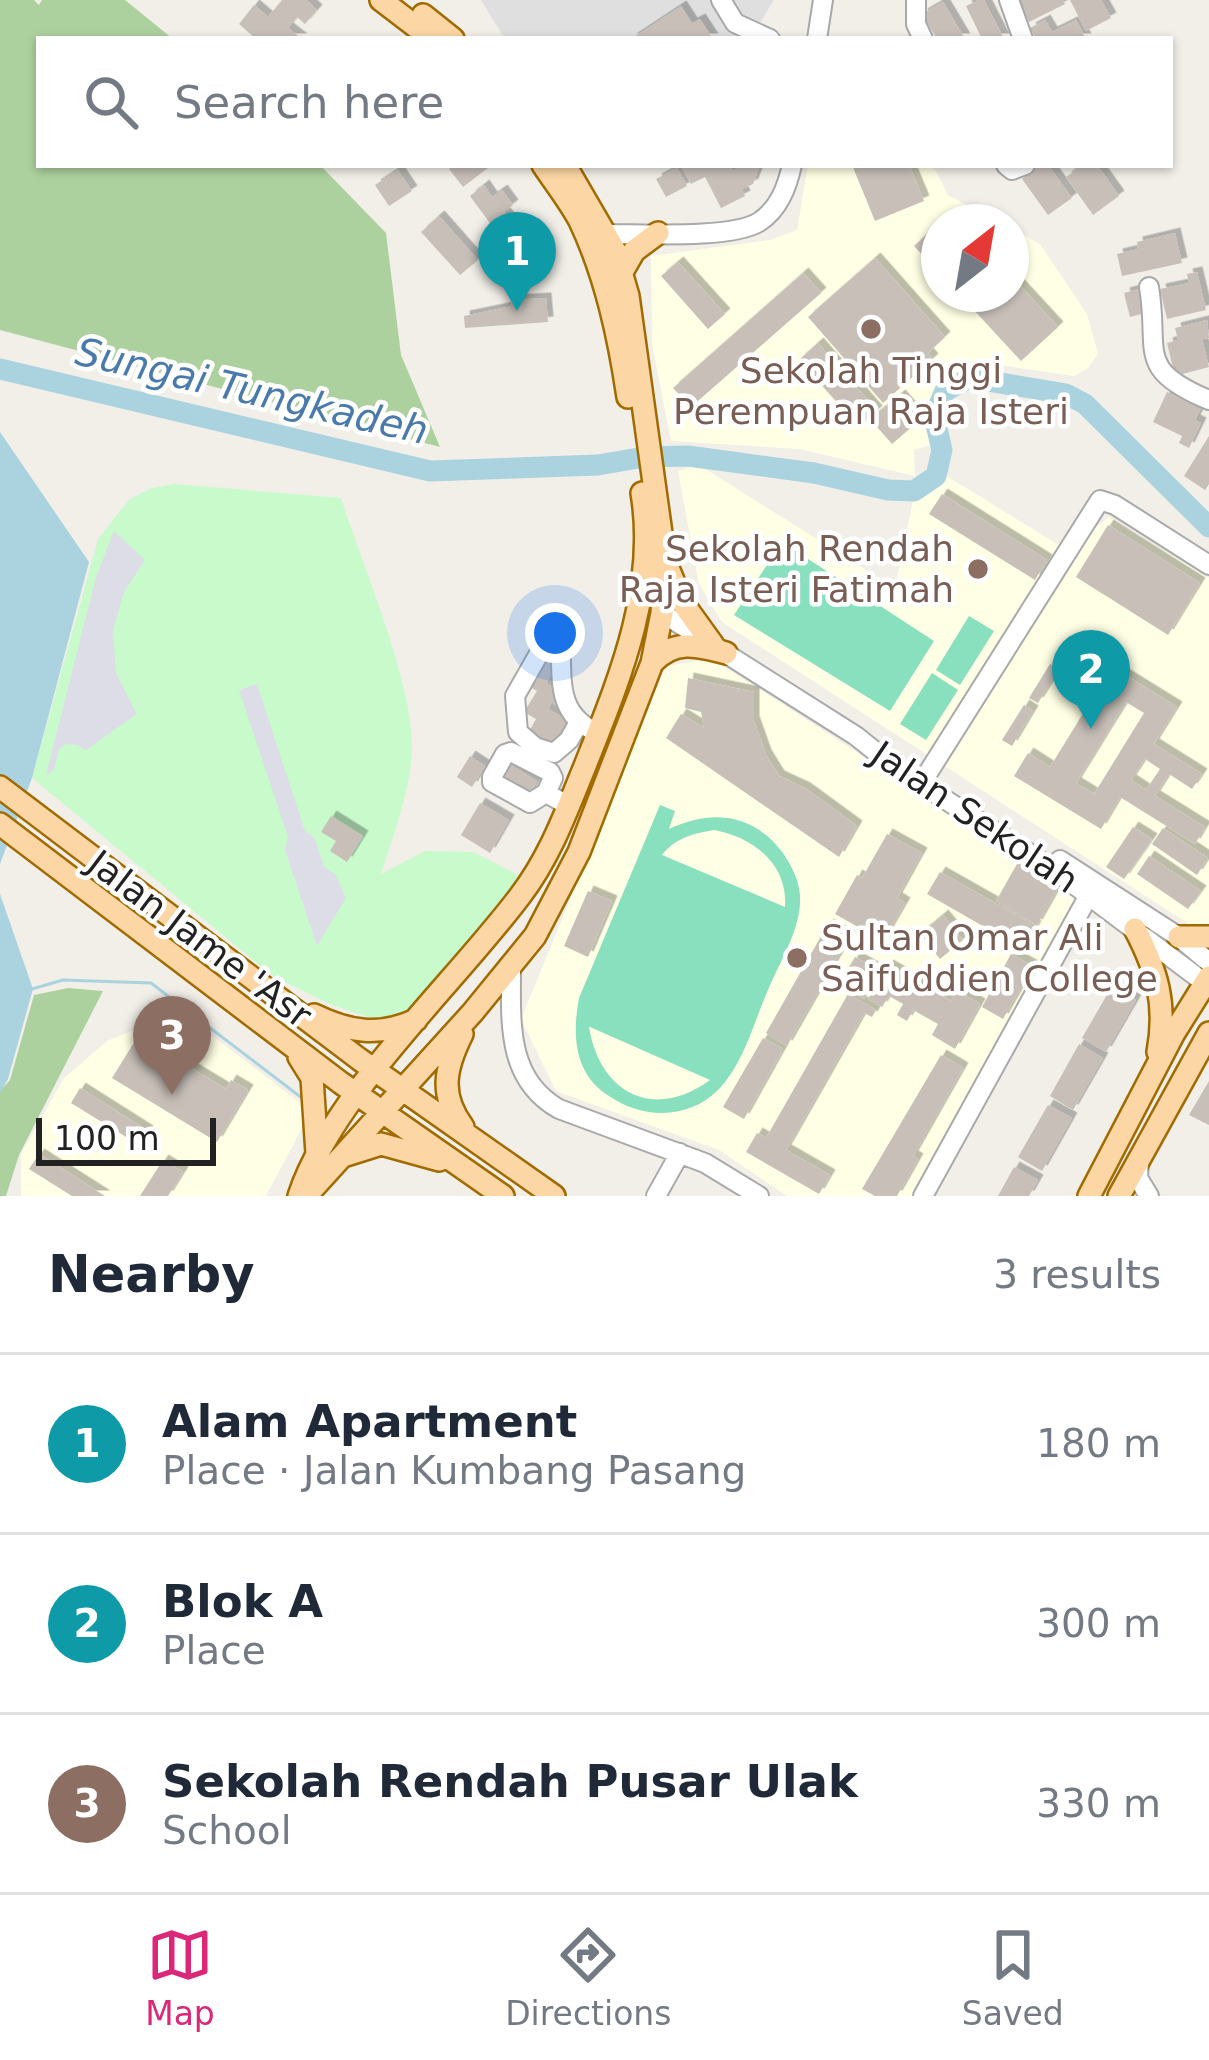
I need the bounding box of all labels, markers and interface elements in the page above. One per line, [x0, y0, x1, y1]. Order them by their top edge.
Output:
search box [36, 36, 1173, 168]
icon: search [78, 69, 144, 135]
text: Search here [174, 76, 444, 129]
north arrow [921, 204, 1029, 312]
pin: 1 [478, 212, 556, 311]
marker: Sekolah Tinggi Perempuan Raja Isteri [858, 316, 884, 342]
water label: Sungai Tungkadeh [71, 329, 433, 453]
place label: Sekolah Tinggi Perempuan Raja Isteri [673, 350, 1069, 432]
place label: Sekolah Rendah Raja Isteri Fatimah [619, 528, 954, 610]
marker: Sekolah Rendah Raja Isteri Fatimah [965, 556, 991, 582]
your location [525, 603, 585, 663]
pin: 2 [1052, 630, 1130, 729]
street label: Jalan Sekolah [862, 732, 1086, 901]
street label: Jalan Jame 'Asr [79, 841, 320, 1036]
place label: Sultan Omar Ali Saifuddien College [821, 917, 1158, 999]
marker: Sultan Omar Ali Saifuddien College [784, 945, 810, 971]
pin: 3 [133, 996, 211, 1095]
scale bar [36, 1112, 216, 1165]
text: 100 m [54, 1119, 160, 1158]
text: Nearby [48, 1245, 255, 1304]
text: 3 results [993, 1252, 1161, 1297]
text: Alam Apartment [162, 1395, 577, 1448]
text: 1 [73, 1421, 101, 1466]
text: 180 m [1036, 1421, 1161, 1466]
text: Place · Jalan Kumbang Pasang [162, 1448, 746, 1493]
text: Blok A [162, 1575, 323, 1628]
text: 2 [73, 1601, 101, 1646]
text: 300 m [1036, 1601, 1161, 1646]
text: Place [162, 1628, 266, 1673]
text: Sekolah Rendah Pusar Ulak [162, 1755, 858, 1808]
text: 3 [73, 1781, 101, 1826]
text: 330 m [1036, 1781, 1161, 1826]
text: School [162, 1808, 291, 1853]
tab: Map [145, 1922, 215, 2033]
tab: Directions [505, 1922, 671, 2033]
tab: Saved [962, 1922, 1064, 2033]

